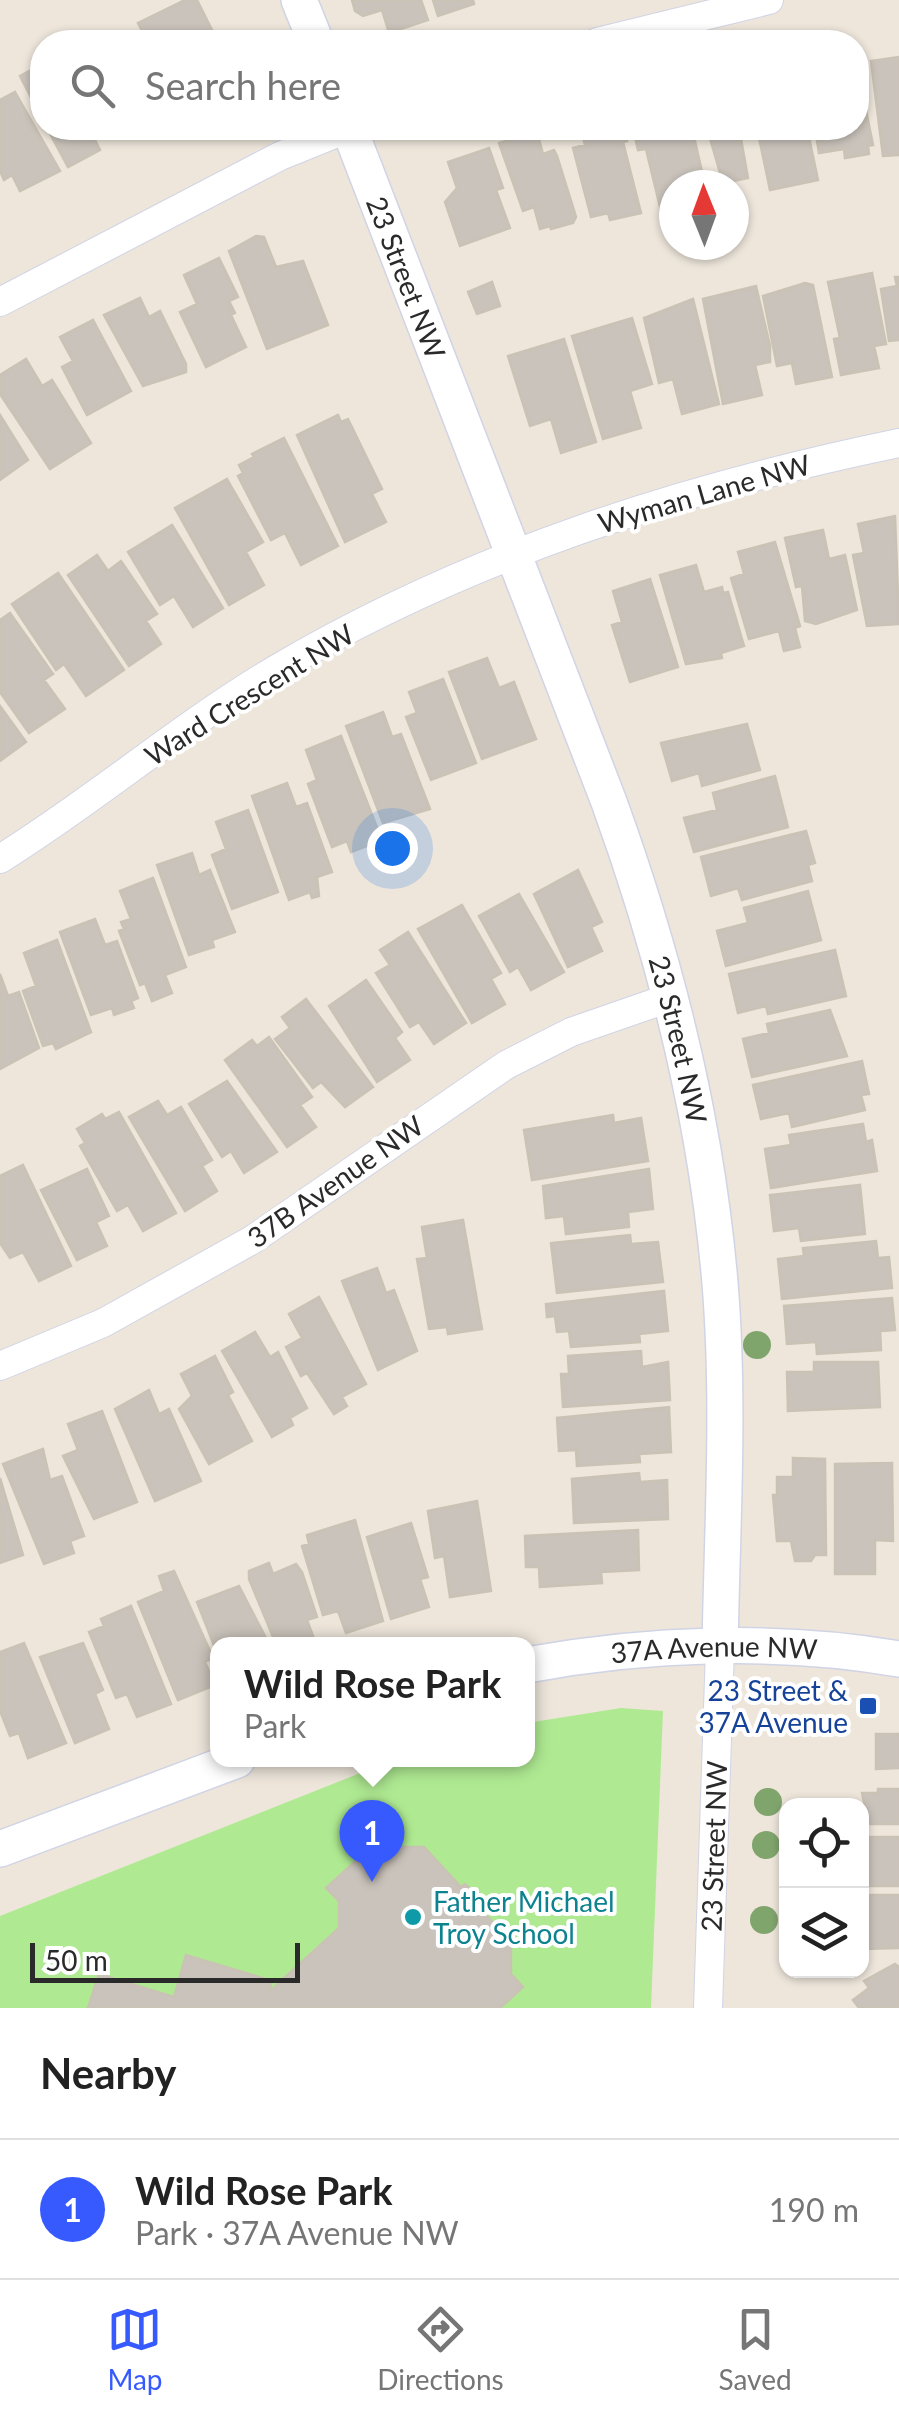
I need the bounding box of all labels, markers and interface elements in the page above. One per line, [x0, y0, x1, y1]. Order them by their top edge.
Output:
search box [30, 30, 869, 140]
icon: search [65, 58, 120, 113]
text: Search here [145, 62, 341, 108]
north arrow [659, 170, 749, 260]
street label: 23 Street NW [360, 191, 453, 363]
street label: Wyman Lane NW [594, 446, 814, 540]
street label: Ward Crescent NW [138, 616, 360, 772]
your location [367, 823, 418, 874]
street label: 23 Street NW [642, 952, 715, 1126]
street label: 37B Avenue NW [240, 1108, 430, 1254]
street label: 37A Avenue NW [609, 1629, 818, 1670]
popup [210, 1637, 535, 1767]
text: Wild Rose Park [244, 1660, 501, 1706]
place label: 23 Street & 37A Avenue [699, 1673, 848, 1739]
marker: 23 Street & 37A Avenue [857, 1695, 879, 1717]
text: Park [244, 1706, 306, 1745]
street label: 23 Street NW [694, 1760, 733, 1932]
map controls [779, 1798, 869, 1978]
button: locate [779, 1798, 869, 1888]
pin: 1 [340, 1800, 404, 1882]
place label: Father Michael Troy School [433, 1884, 615, 1950]
button: layers [779, 1888, 869, 1978]
marker: Father Michael Troy School [402, 1906, 424, 1928]
scale bar [30, 1938, 300, 1982]
text: 50 m [45, 1943, 108, 1977]
text: Nearby [40, 2048, 177, 2098]
text: Wild Rose Park [135, 2167, 393, 2213]
text: 1 [63, 2190, 82, 2229]
text: 190 m [769, 2190, 859, 2229]
text: Park · 37A Avenue NW [135, 2213, 459, 2252]
tab: Map [107, 2302, 163, 2396]
tab: Directions [377, 2302, 504, 2396]
tab: Saved [718, 2302, 792, 2396]

